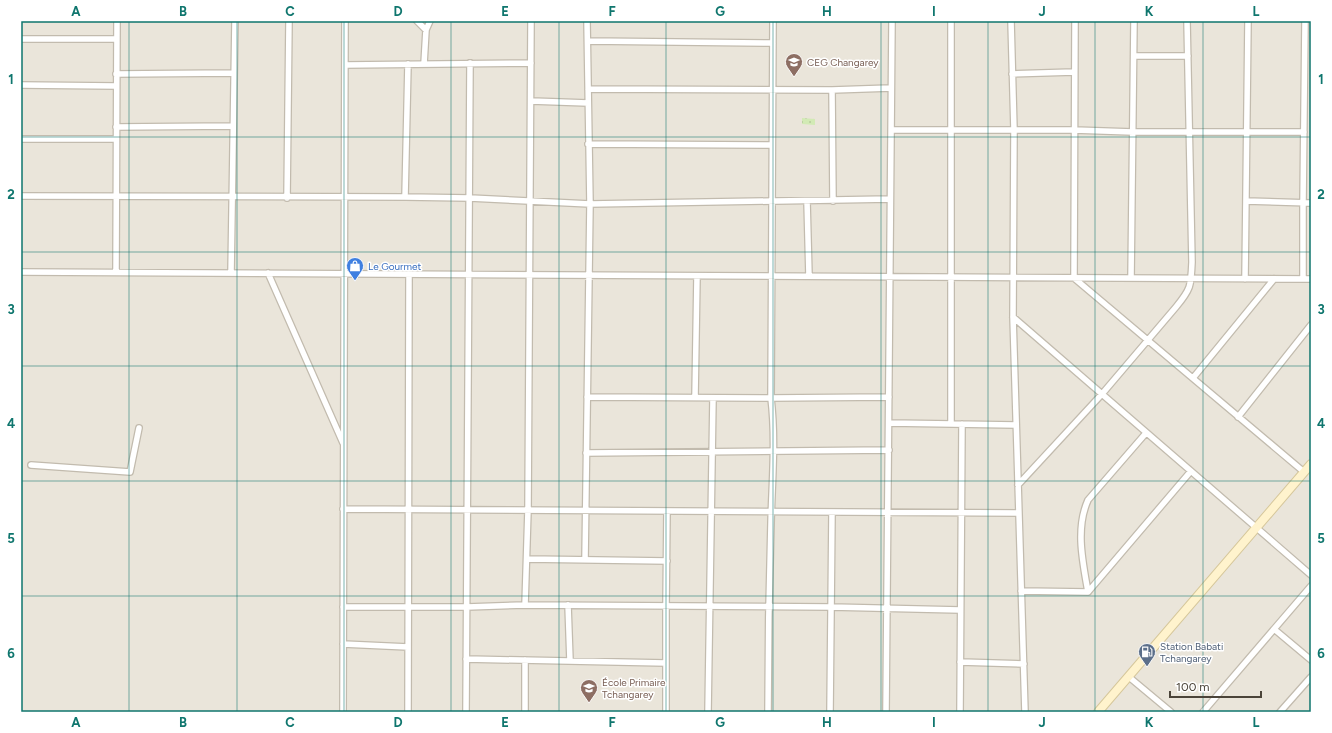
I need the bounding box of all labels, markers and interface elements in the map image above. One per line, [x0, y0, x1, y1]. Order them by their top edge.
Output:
text: A [71, 4, 81, 19]
text: B [179, 4, 187, 19]
text: C [285, 4, 295, 19]
text: D [393, 4, 403, 19]
text: E [501, 4, 509, 19]
text: F [608, 4, 616, 19]
text: G [715, 4, 725, 19]
text: H [822, 4, 832, 19]
text: I [932, 4, 936, 19]
text: J [1038, 4, 1046, 19]
text: K [1145, 4, 1154, 19]
text: L [1253, 4, 1260, 19]
school or university icon: CEG Changarey [784, 52, 804, 77]
place label: CEG Changarey [807, 56, 879, 69]
text: 1 [8, 72, 14, 87]
text: 1 [1318, 72, 1324, 87]
text: 2 [7, 187, 15, 202]
text: 2 [1317, 187, 1325, 202]
shop icon: Le Gourmet [345, 256, 365, 281]
place label: Le Gourmet [368, 260, 421, 273]
text: 3 [7, 302, 15, 317]
text: 3 [1317, 302, 1325, 317]
text: 4 [7, 416, 15, 431]
text: 4 [1317, 416, 1325, 431]
text: 5 [7, 531, 15, 546]
text: 5 [1317, 531, 1325, 546]
place label: Station Babati Tchangarey [1160, 640, 1223, 665]
fuel station icon: Station Babati Tchangarey [1137, 642, 1157, 667]
text: 6 [7, 646, 15, 661]
text: 6 [1317, 646, 1325, 661]
scale bar [1170, 673, 1261, 699]
place label: École Primaire Tchangarey [602, 676, 666, 701]
school or university icon: École Primaire Tchangarey [579, 678, 599, 703]
text: 100 m [1176, 680, 1210, 694]
text: A [71, 715, 81, 730]
text: B [179, 715, 187, 730]
text: C [285, 715, 295, 730]
text: D [393, 715, 403, 730]
text: E [501, 715, 509, 730]
text: F [608, 715, 616, 730]
text: G [715, 715, 725, 730]
text: H [822, 715, 832, 730]
text: I [932, 715, 936, 730]
text: J [1038, 715, 1046, 730]
text: K [1145, 715, 1154, 730]
text: L [1253, 715, 1260, 730]

